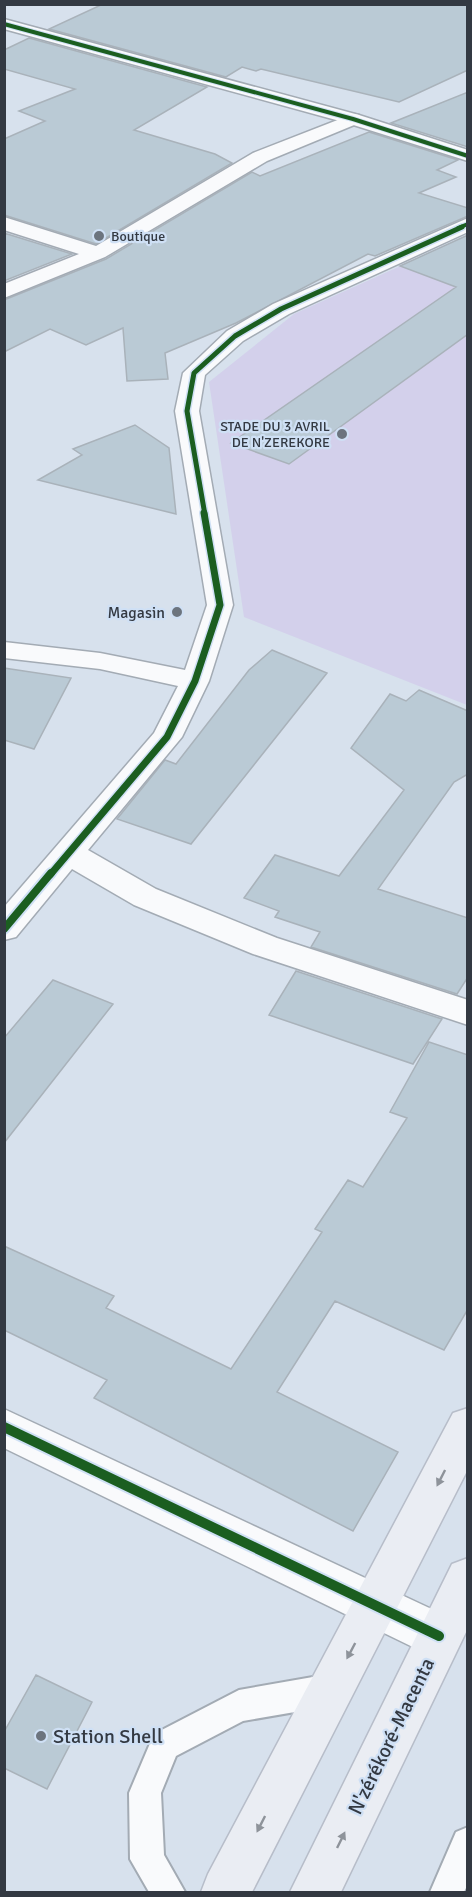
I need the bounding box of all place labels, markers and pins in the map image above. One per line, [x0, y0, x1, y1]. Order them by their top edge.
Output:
place label: Boutique [111, 228, 165, 245]
marker: Boutique [92, 229, 106, 243]
place label: STADE DU 3 AVRIL DE N'ZEREKORE [220, 418, 330, 451]
marker: STADE DU 3 AVRIL DE N'ZEREKORE [335, 427, 349, 441]
place label: Magasin [107, 603, 165, 623]
marker: Magasin [170, 605, 184, 619]
place label: Station Shell [53, 1724, 163, 1749]
marker: Station Shell [34, 1729, 48, 1743]

